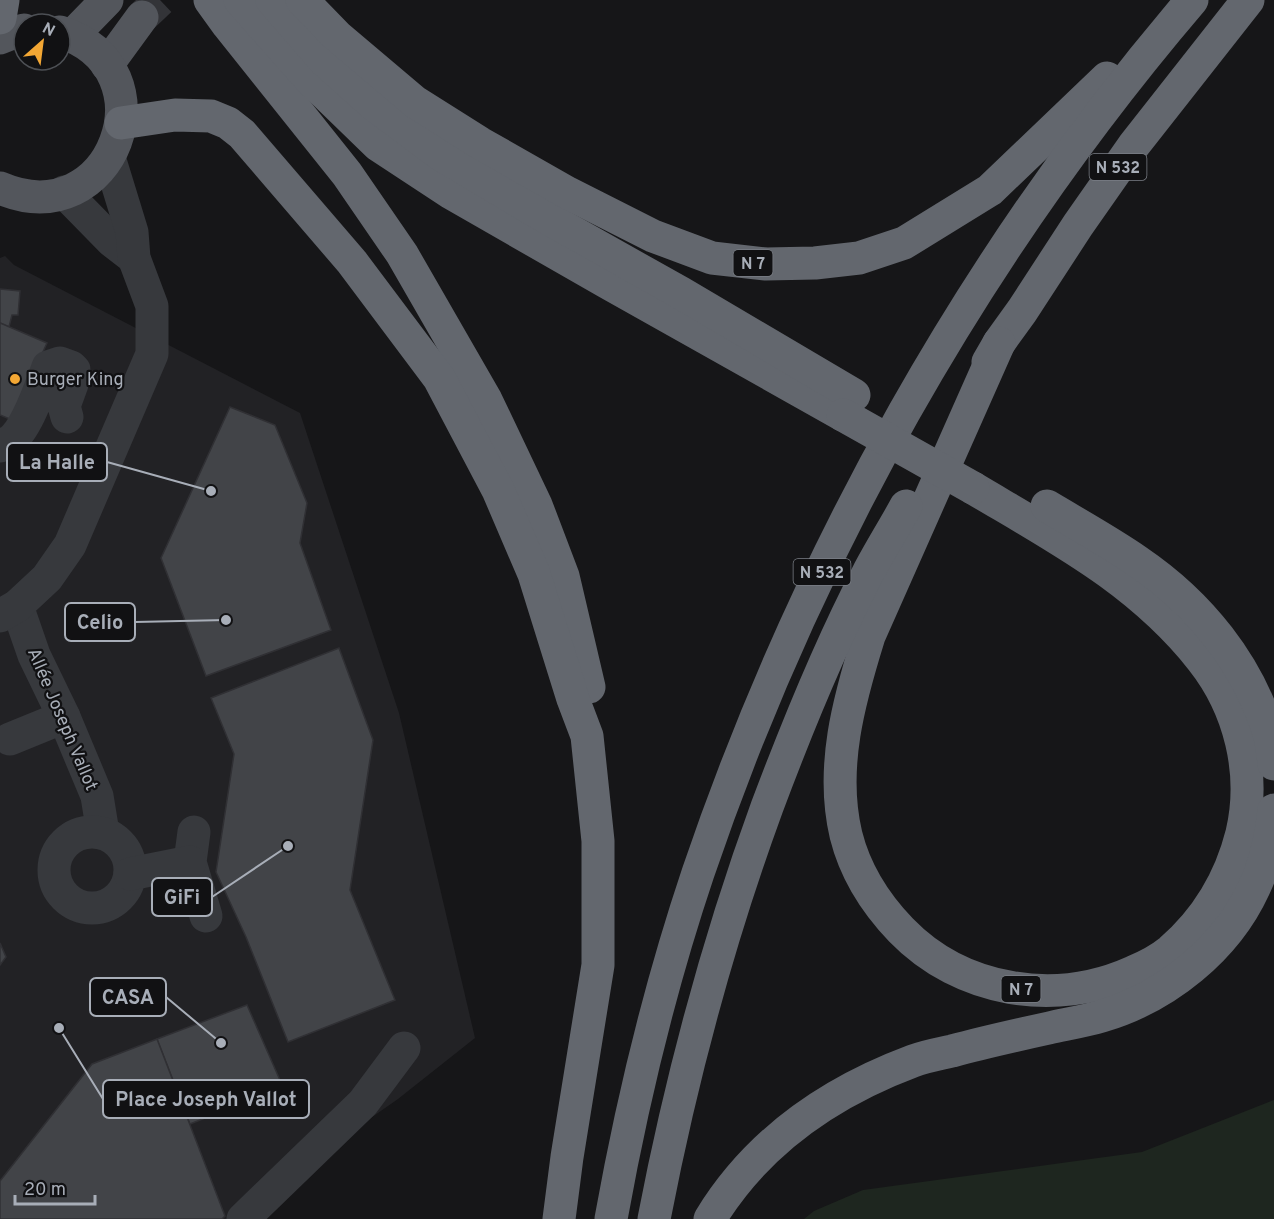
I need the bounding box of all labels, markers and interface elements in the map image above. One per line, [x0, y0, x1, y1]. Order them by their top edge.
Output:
north arrow [12, 12, 72, 72]
text: N [38, 19, 58, 42]
road number: N 532 [1090, 154, 1146, 180]
road number: N 7 [734, 250, 772, 276]
place label: Burger King [27, 369, 124, 392]
marker: Burger King [8, 372, 22, 386]
callout: La Halle [7, 443, 107, 481]
text: La Halle [19, 451, 95, 477]
road number: N 532 [794, 559, 850, 585]
callout: Celio [65, 603, 135, 641]
text: Celio [77, 611, 123, 637]
street label: Allée Joseph Vallot [21, 645, 102, 794]
callout: GiFi [152, 878, 212, 916]
text: GiFi [164, 886, 200, 912]
road number: N 7 [1002, 976, 1040, 1002]
callout: CASA [90, 978, 166, 1016]
text: CASA [102, 986, 154, 1012]
callout: Place Joseph Vallot [103, 1080, 309, 1118]
text: Place Joseph Vallot [115, 1088, 297, 1114]
scale bar [15, 1168, 94, 1206]
text: 20 m [24, 1179, 66, 1202]

